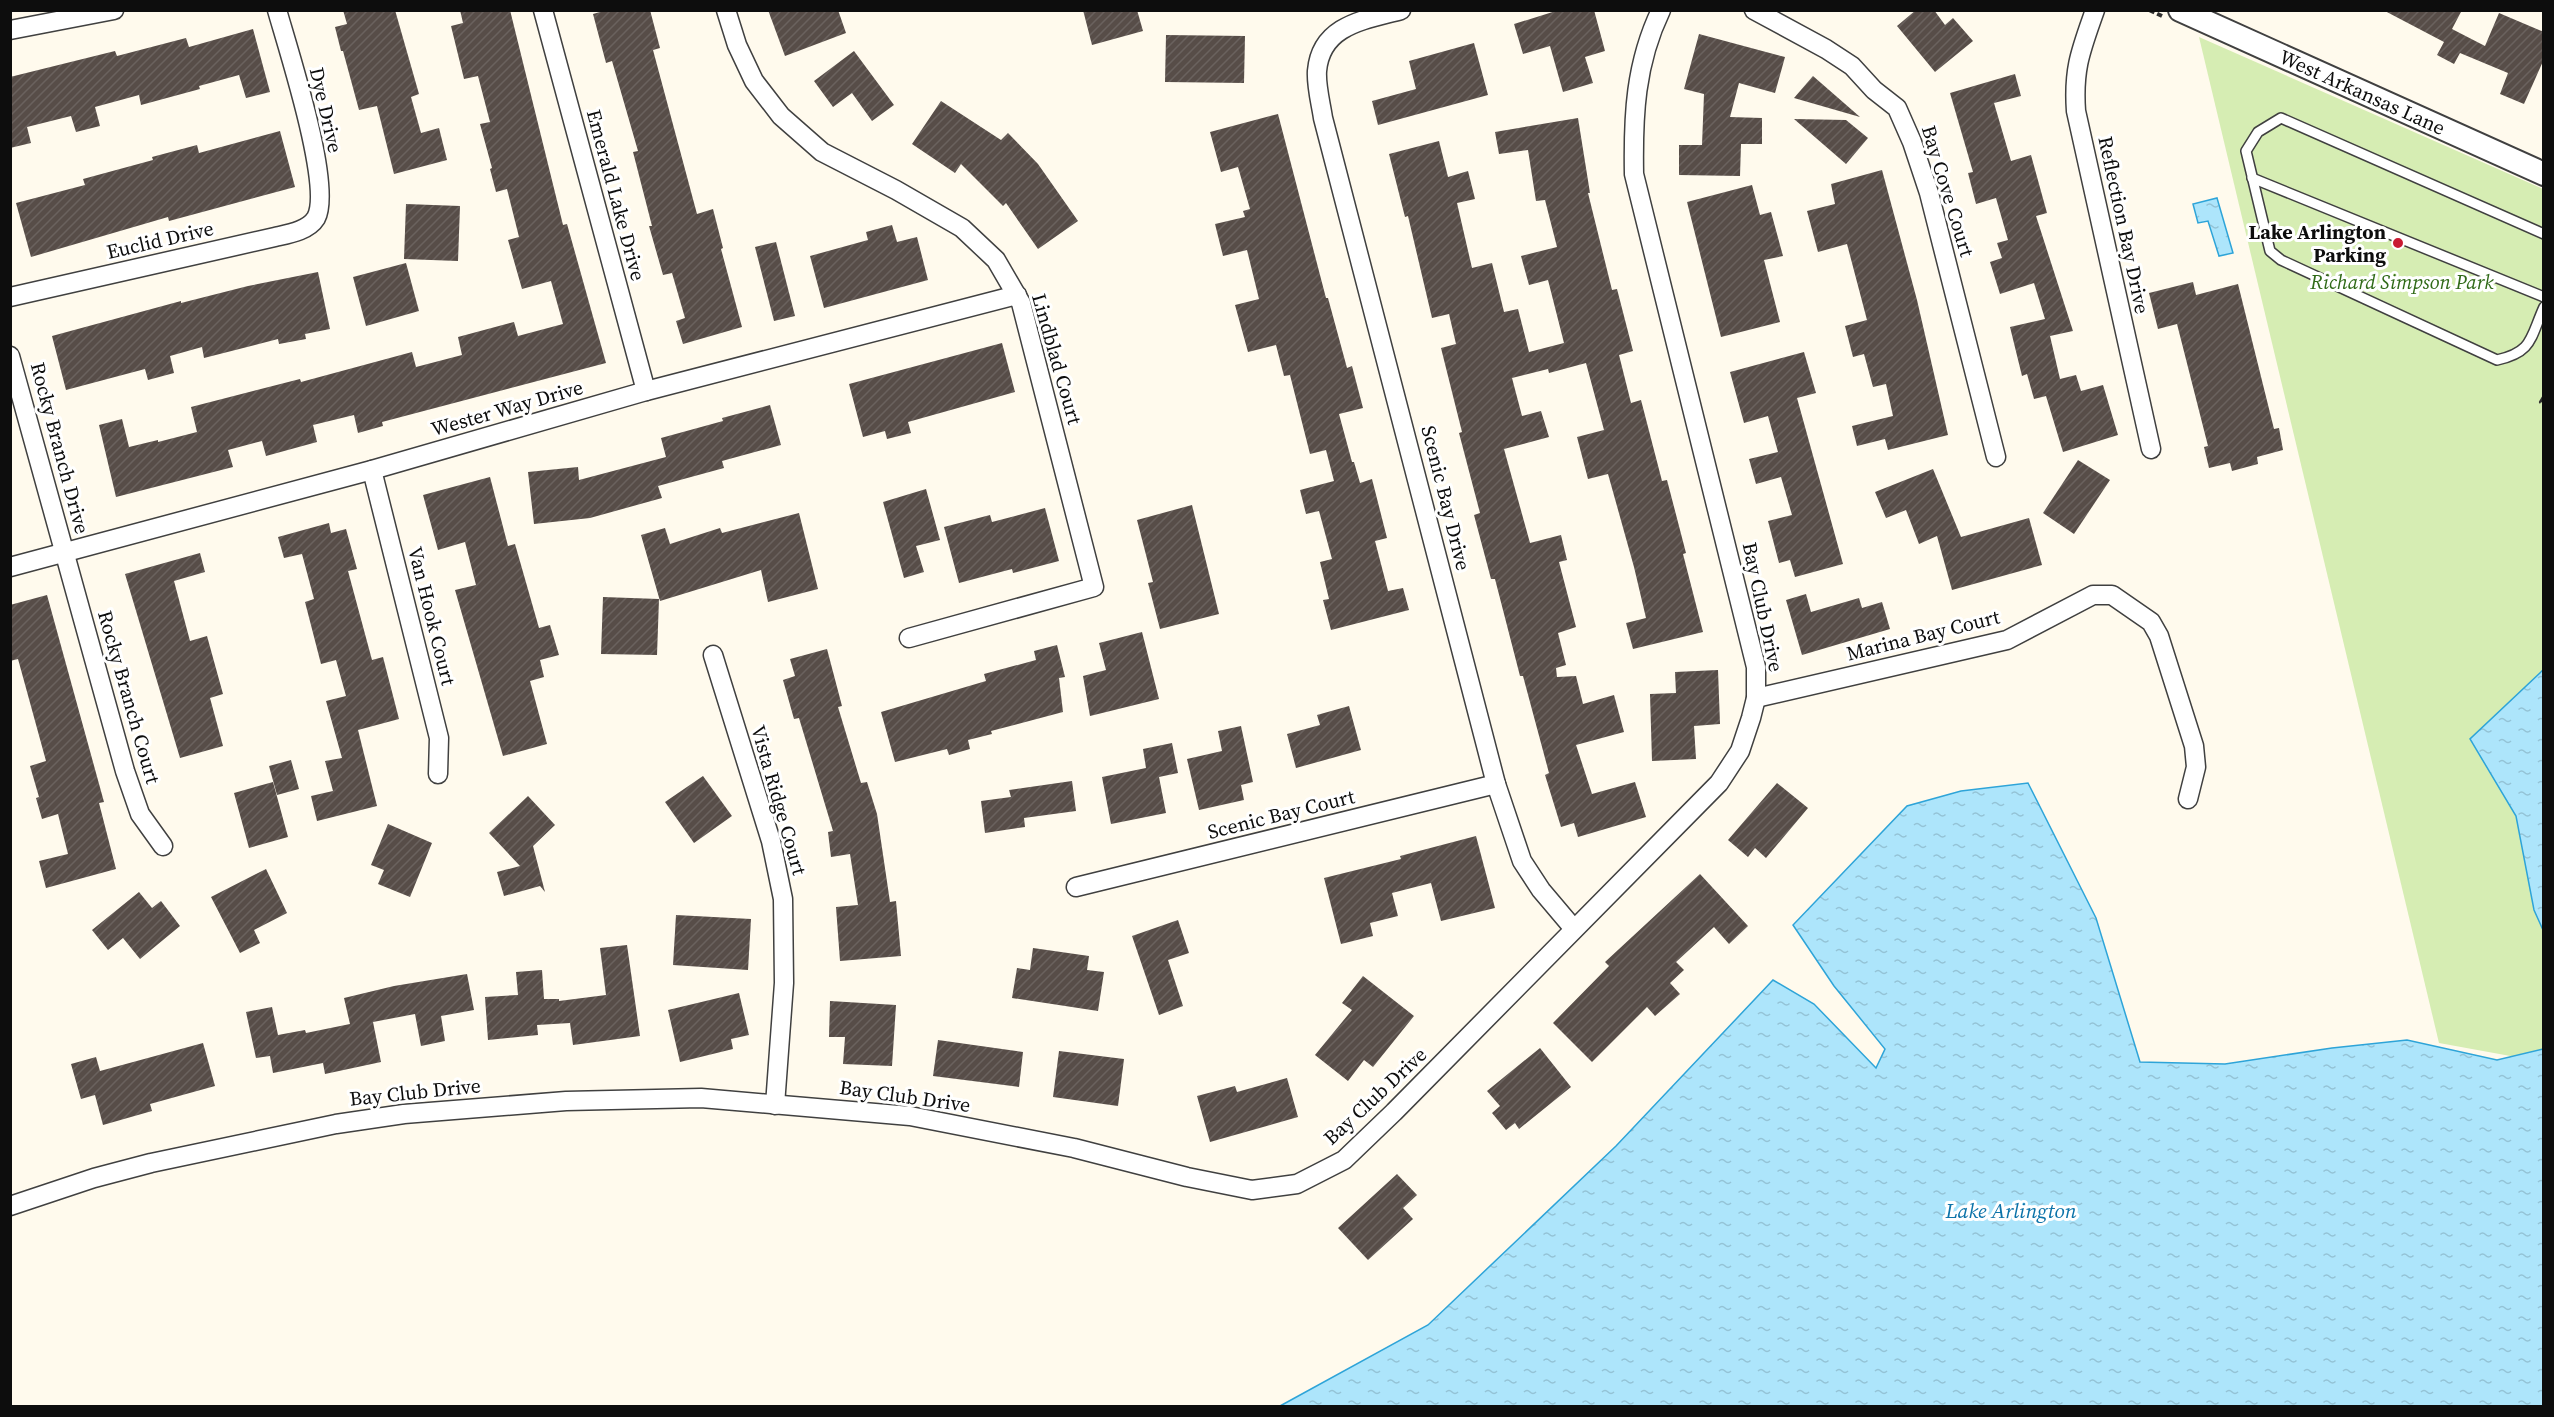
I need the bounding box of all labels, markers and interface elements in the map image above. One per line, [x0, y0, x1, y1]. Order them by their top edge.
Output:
street label: West Arkansas Lane [2275, 43, 2450, 142]
street label: Dye Drive [303, 64, 349, 156]
street label: Emerald Lake Drive [580, 106, 652, 284]
street label: Bay Cove Court [1915, 122, 1981, 261]
street label: Reflection Bay Drive [2091, 134, 2157, 316]
street label: Euclid Drive [104, 214, 216, 266]
place label: Lake Arlington Parking [2249, 218, 2386, 269]
marker: Lake Arlington Parking [2391, 236, 2405, 250]
park label: Richard Simpson Park [2309, 268, 2494, 296]
street label: Lindblad Court [1025, 290, 1089, 428]
street label: Rocky Branch Drive [24, 359, 96, 537]
street label: Wester Way Drive [428, 373, 586, 443]
street label: Scenic Bay Drive [1414, 423, 1478, 573]
street label: Bay Club Drive [1736, 540, 1790, 674]
street label: Van Hook Court [401, 544, 463, 689]
street label: Marina Bay Court [1843, 602, 2003, 668]
street label: Rocky Branch Court [91, 607, 167, 787]
street label: Vista Ridge Court [744, 722, 814, 879]
street label: Scenic Bay Court [1205, 782, 1358, 846]
street label: Bay Club Drive [1317, 1041, 1433, 1151]
street label: Bay Club Drive [348, 1071, 482, 1113]
street label: Bay Club Drive [838, 1073, 972, 1119]
water label: Lake Arlington [1945, 1196, 2077, 1225]

